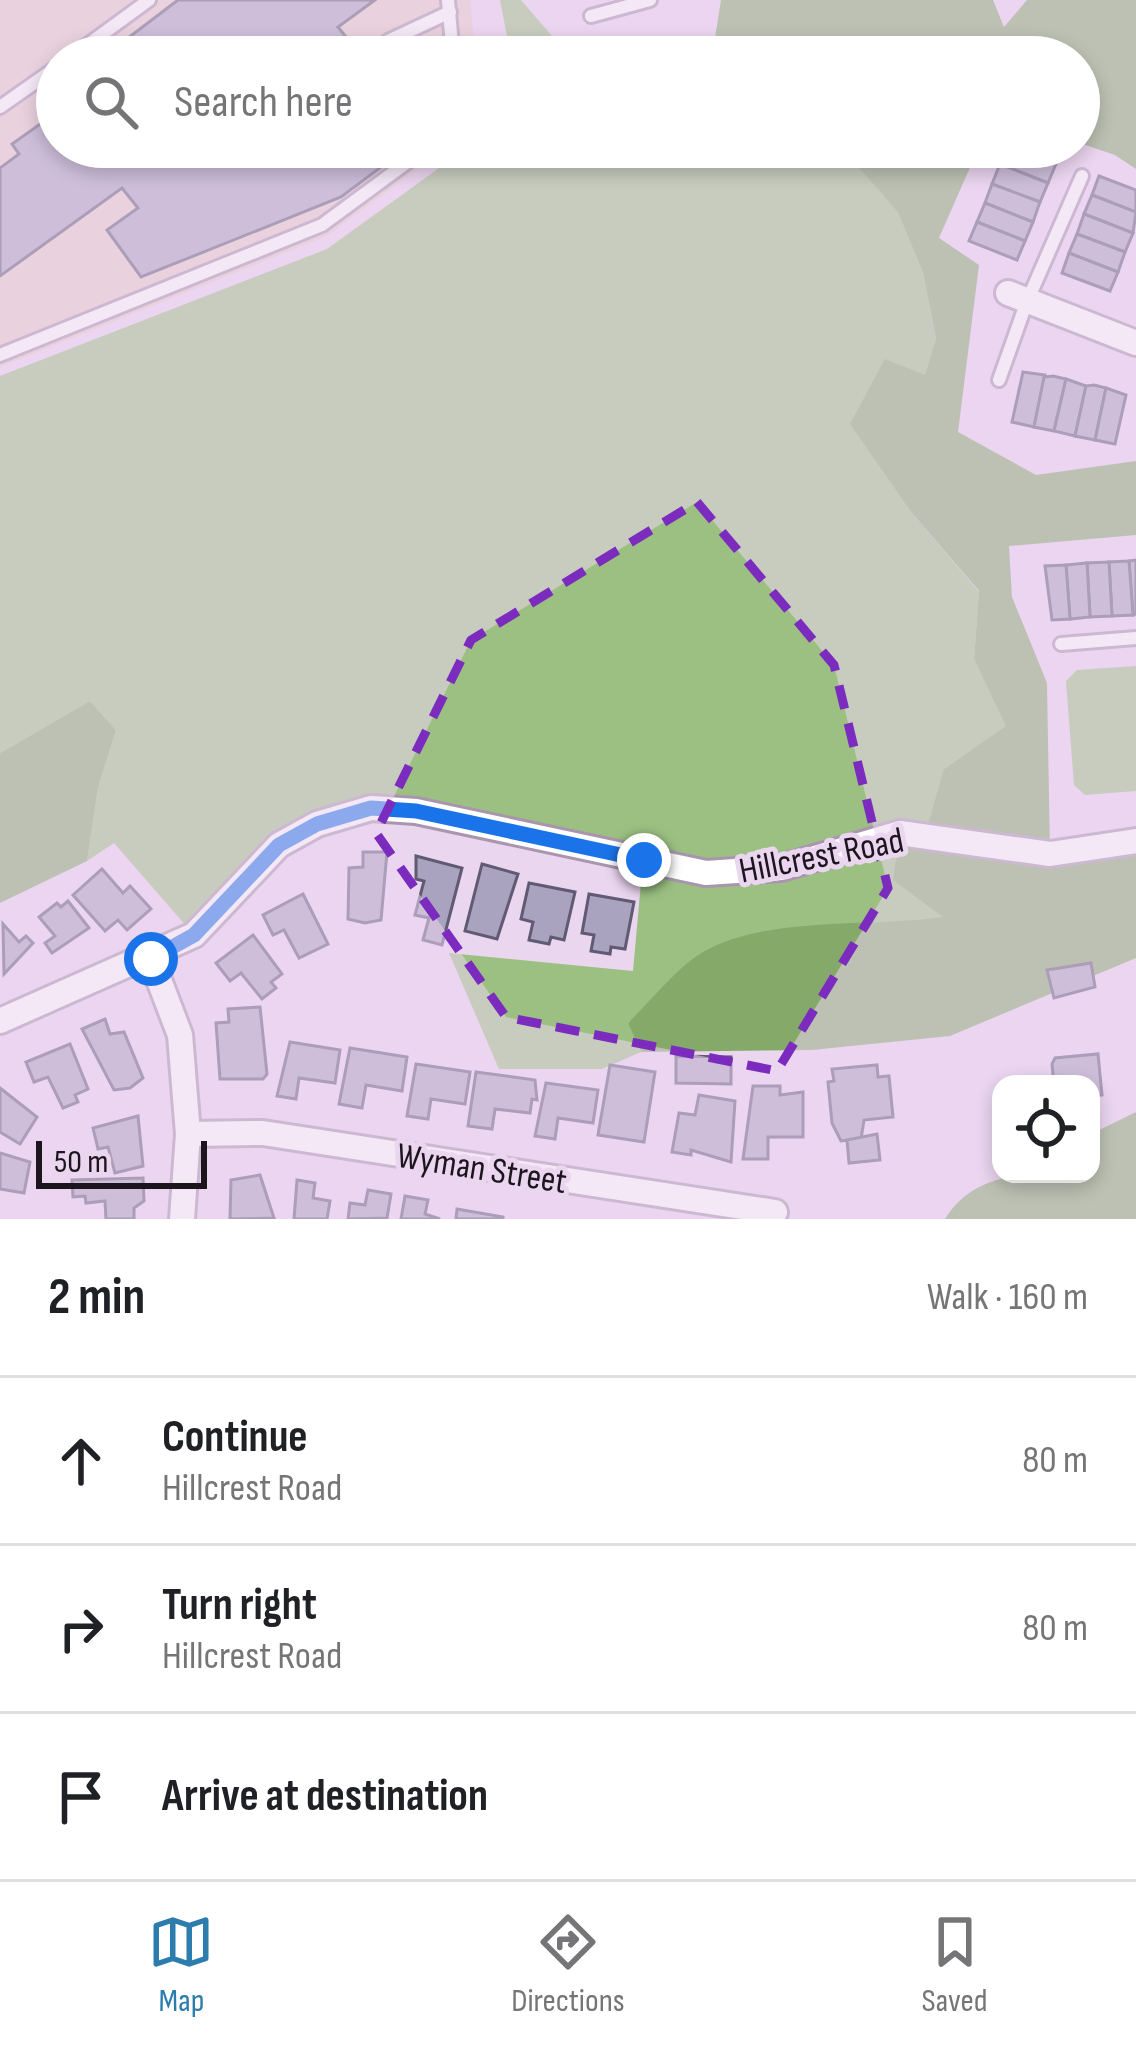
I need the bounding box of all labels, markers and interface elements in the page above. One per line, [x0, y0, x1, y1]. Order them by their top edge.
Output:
search box [36, 36, 1100, 168]
icon: search [78, 69, 144, 135]
text: Search here [174, 75, 353, 130]
street label: Hillcrest Road [736, 819, 907, 893]
route end [617, 833, 671, 887]
route start [124, 932, 178, 986]
map controls [992, 1075, 1100, 1183]
button: locate [992, 1075, 1100, 1183]
scale bar [36, 1135, 207, 1188]
street label: Wyman Street [394, 1135, 570, 1204]
text: 50 m [54, 1142, 108, 1182]
text: 2 min [48, 1267, 145, 1328]
text: Walk · 160 m [927, 1274, 1088, 1321]
text: Continue [162, 1410, 308, 1465]
icon: ahead [48, 1428, 114, 1494]
text: 80 m [1022, 1437, 1088, 1484]
text: Hillcrest Road [162, 1465, 342, 1512]
text: Turn right [162, 1578, 317, 1633]
icon: right [48, 1596, 114, 1662]
text: 80 m [1022, 1605, 1088, 1652]
text: Hillcrest Road [162, 1633, 342, 1680]
icon: arrive [48, 1764, 114, 1830]
text: Arrive at destination [162, 1769, 488, 1824]
tab: Map [148, 1909, 214, 2021]
tab: Directions [511, 1909, 625, 2021]
tab: Saved [921, 1909, 988, 2021]

